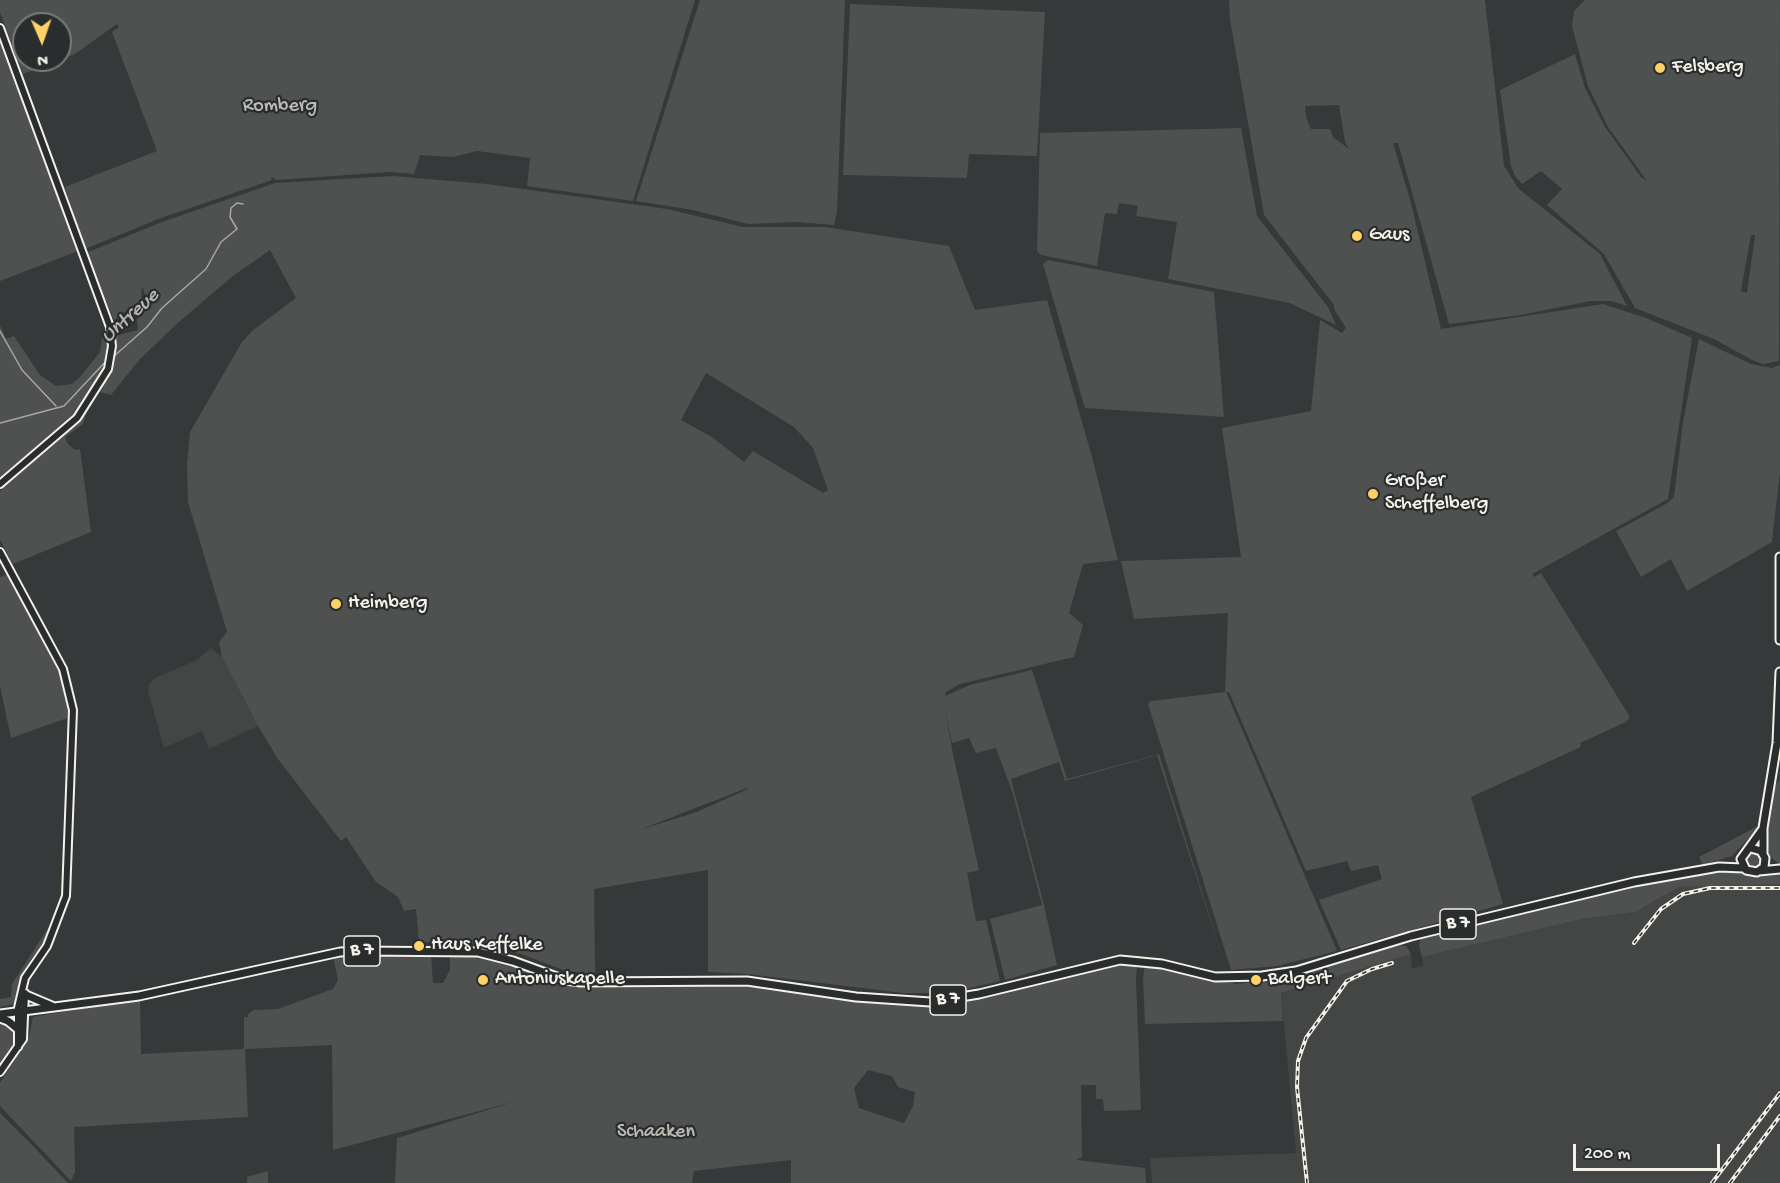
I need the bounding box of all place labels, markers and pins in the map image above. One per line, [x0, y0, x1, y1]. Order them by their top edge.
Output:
place label: Felsberg [1672, 56, 1744, 80]
marker: Felsberg [1653, 61, 1667, 75]
place label: Gaus [1369, 224, 1409, 248]
marker: Gaus [1350, 229, 1364, 243]
place label: Großer Scheffelberg [1385, 470, 1488, 517]
marker: Großer Scheffelberg [1366, 487, 1380, 501]
place label: Heimberg [348, 592, 428, 616]
marker: Heimberg [329, 597, 343, 611]
place label: Haus Keffelke [431, 934, 543, 958]
marker: Haus Keffelke [412, 939, 426, 953]
place label: Antoniuskapelle [495, 968, 625, 992]
place label: Balgert [1268, 968, 1331, 992]
marker: Antoniuskapelle [476, 973, 490, 987]
marker: Balgert [1249, 973, 1263, 987]

